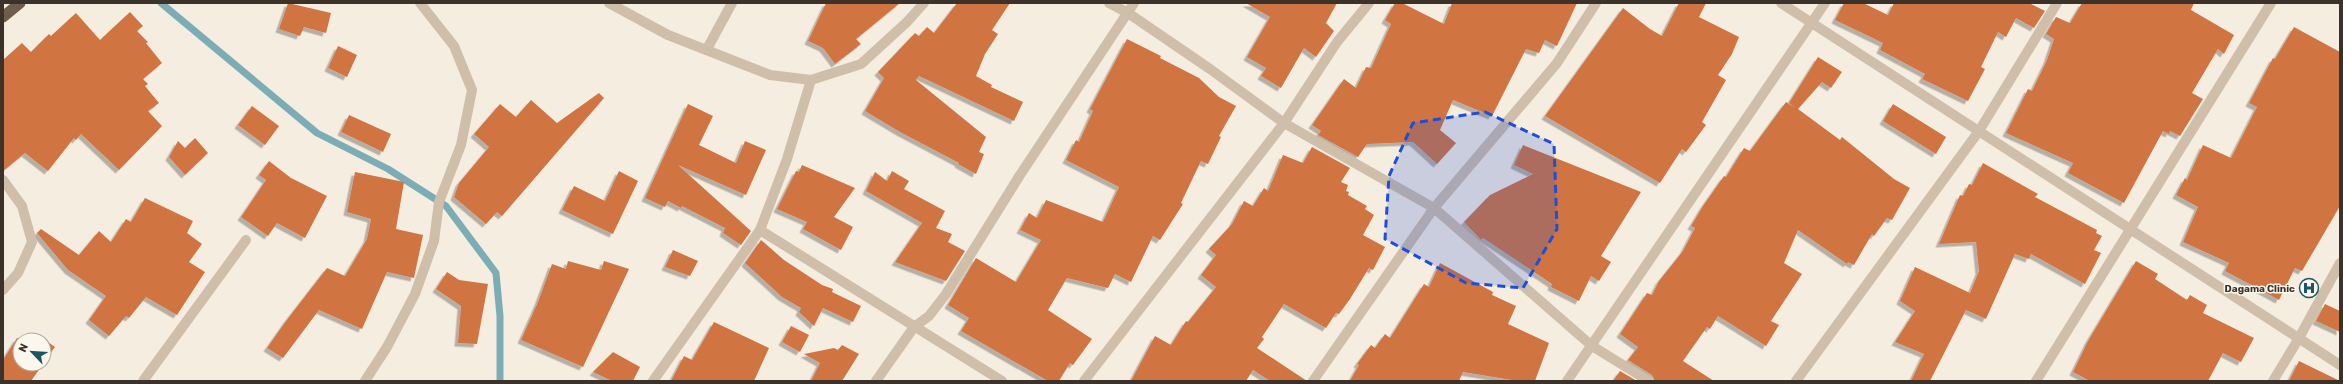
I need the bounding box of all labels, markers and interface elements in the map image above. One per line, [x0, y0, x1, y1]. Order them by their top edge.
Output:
hospital icon: Dagama Clinic [2298, 277, 2320, 299]
place label: Dagama Clinic [2225, 283, 2295, 295]
north arrow [12, 332, 52, 372]
text: N [16, 342, 31, 354]

